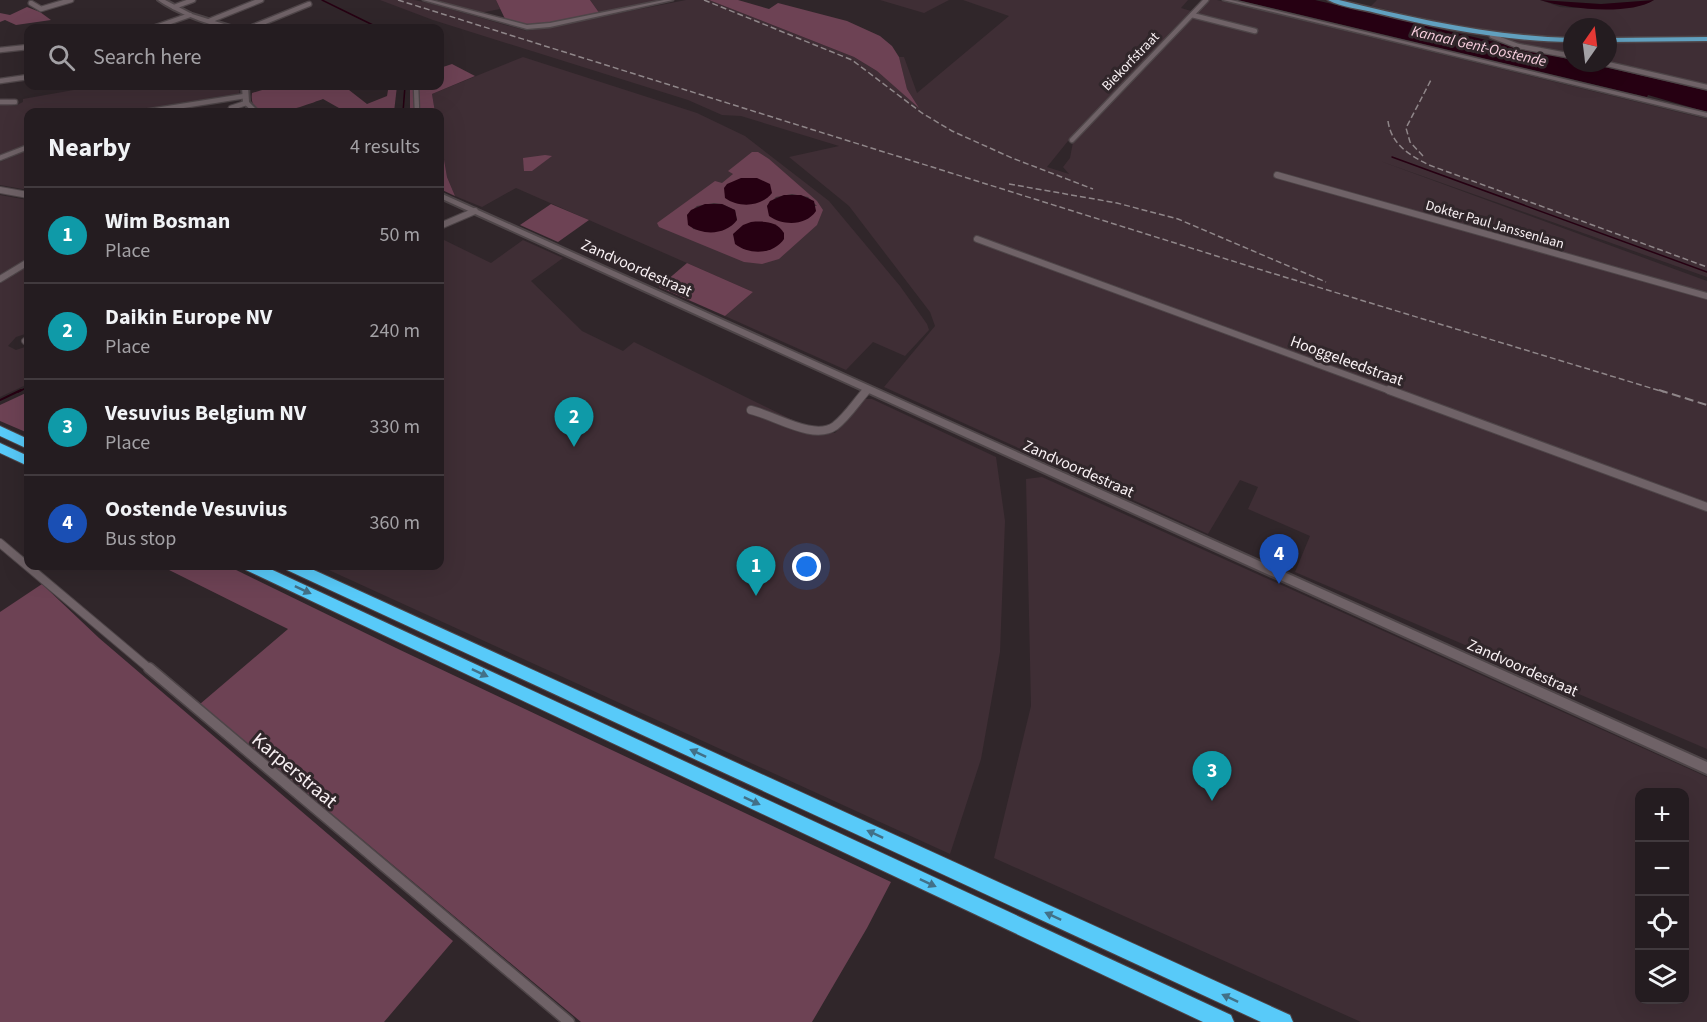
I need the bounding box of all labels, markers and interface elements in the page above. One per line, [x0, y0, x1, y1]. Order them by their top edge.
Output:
north arrow [1563, 18, 1617, 72]
water label: Kanaal Gent-Oostende [1409, 21, 1548, 72]
search box [24, 24, 444, 90]
street label: Biekorfstraat [1097, 27, 1164, 96]
icon: search [45, 41, 78, 74]
text: Search here [93, 41, 201, 73]
text: Nearby [48, 129, 131, 166]
text: 4 results [350, 133, 420, 161]
street label: Dokter Paul Janssenlaan [1423, 196, 1566, 254]
text: Wim Bosman [105, 205, 230, 237]
text: 1 [62, 221, 73, 249]
text: 50 m [380, 221, 420, 249]
street label: Zandvoordestraat [578, 234, 696, 302]
text: Place [105, 237, 150, 265]
text: Daikin Europe NV [105, 301, 272, 333]
text: 2 [62, 317, 73, 345]
text: 240 m [370, 317, 420, 345]
street label: Hooggeleedstraat [1287, 330, 1407, 392]
text: Place [105, 333, 150, 361]
text: Vesuvius Belgium NV [105, 397, 306, 429]
pin: 2 [554, 398, 594, 447]
text: 3 [62, 413, 73, 441]
text: 330 m [370, 413, 420, 441]
text: Place [105, 429, 150, 457]
street label: Zandvoordestraat [1020, 435, 1138, 503]
text: Oostende Vesuvius [105, 493, 287, 525]
text: 4 [62, 509, 73, 537]
text: 360 m [370, 509, 420, 537]
text: Bus stop [105, 525, 176, 553]
pin: 4 [1260, 534, 1298, 584]
pin: 1 [736, 546, 776, 596]
your location [792, 552, 821, 581]
one-way arrow [295, 586, 312, 595]
street label: Zandvoordestraat [1464, 634, 1582, 702]
one-way arrow [472, 669, 489, 678]
street label: Karperstraat [245, 727, 344, 815]
one-way arrow [690, 748, 707, 757]
pin: 3 [1192, 752, 1232, 801]
map controls [1635, 788, 1689, 1004]
button: + [1635, 788, 1689, 842]
one-way arrow [743, 796, 760, 805]
one-way arrow [867, 830, 884, 839]
button: − [1635, 842, 1689, 896]
one-way arrow [920, 879, 937, 888]
button: locate [1635, 896, 1689, 950]
one-way arrow [1044, 911, 1061, 920]
button: layers [1635, 950, 1689, 1004]
one-way arrow [1221, 993, 1238, 1002]

